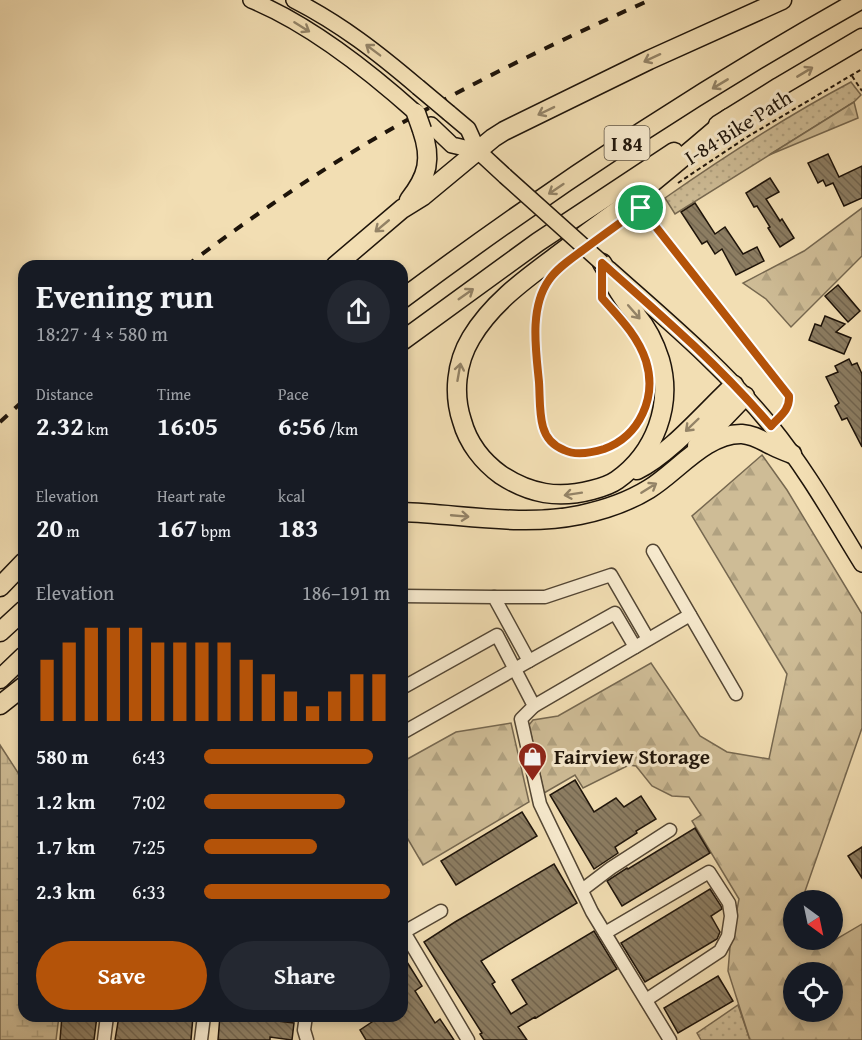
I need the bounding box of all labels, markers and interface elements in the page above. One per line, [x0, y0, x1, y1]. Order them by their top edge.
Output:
one-way arrow [294, 21, 311, 34]
one-way arrow [365, 44, 381, 57]
one-way arrow [644, 53, 662, 65]
one-way arrow [796, 65, 813, 77]
one-way arrow [712, 78, 729, 90]
street label: I-84 Bike Path [678, 82, 798, 172]
one-way arrow [537, 105, 555, 117]
road number: I 84 [604, 126, 650, 160]
pin [615, 182, 666, 233]
one-way arrow [548, 183, 565, 195]
icon: arrive [624, 191, 657, 224]
one-way arrow [375, 219, 390, 233]
text: Evening run [36, 272, 213, 320]
button: share [327, 280, 390, 343]
one-way arrow [458, 287, 474, 300]
one-way arrow [627, 304, 641, 319]
text: 18:27 · 4 × 580 m [36, 319, 168, 348]
one-way arrow [454, 362, 465, 382]
text: Distance [36, 382, 93, 406]
text: Time [157, 382, 191, 406]
text: Pace [278, 382, 309, 406]
text: 2.32 [36, 406, 84, 445]
text: 16:05 [157, 406, 218, 445]
text: 6:56 [278, 406, 326, 445]
text: km [84, 417, 108, 441]
text: /km [326, 417, 358, 441]
one-way arrow [685, 418, 700, 433]
one-way arrow [640, 481, 657, 493]
text: Elevation [36, 484, 99, 508]
text: Heart rate [157, 484, 226, 508]
text: kcal [278, 484, 305, 508]
one-way arrow [564, 488, 584, 499]
text: 20 [36, 508, 63, 547]
text: 167 [157, 508, 197, 547]
text: 183 [278, 508, 318, 547]
one-way arrow [450, 511, 470, 522]
text: m [63, 519, 80, 543]
text: bpm [197, 519, 231, 543]
text: Elevation [36, 578, 114, 607]
text: 186–191 m [302, 578, 390, 607]
shop icon: Fairview Storage [517, 740, 549, 782]
place label: Fairview Storage [554, 741, 710, 772]
text: 580 m [36, 742, 89, 771]
text: 6:43 [132, 742, 166, 771]
text: 1.2 km [36, 787, 95, 816]
text: 7:02 [132, 787, 166, 816]
text: 1.7 km [36, 832, 95, 861]
text: 7:25 [132, 832, 166, 861]
text: 2.3 km [36, 877, 95, 906]
text: 6:33 [132, 877, 166, 906]
north arrow [783, 890, 843, 950]
map controls [783, 890, 843, 1022]
button: Save [36, 941, 207, 1010]
button: Share [219, 941, 390, 1010]
button: locate [783, 962, 843, 1022]

